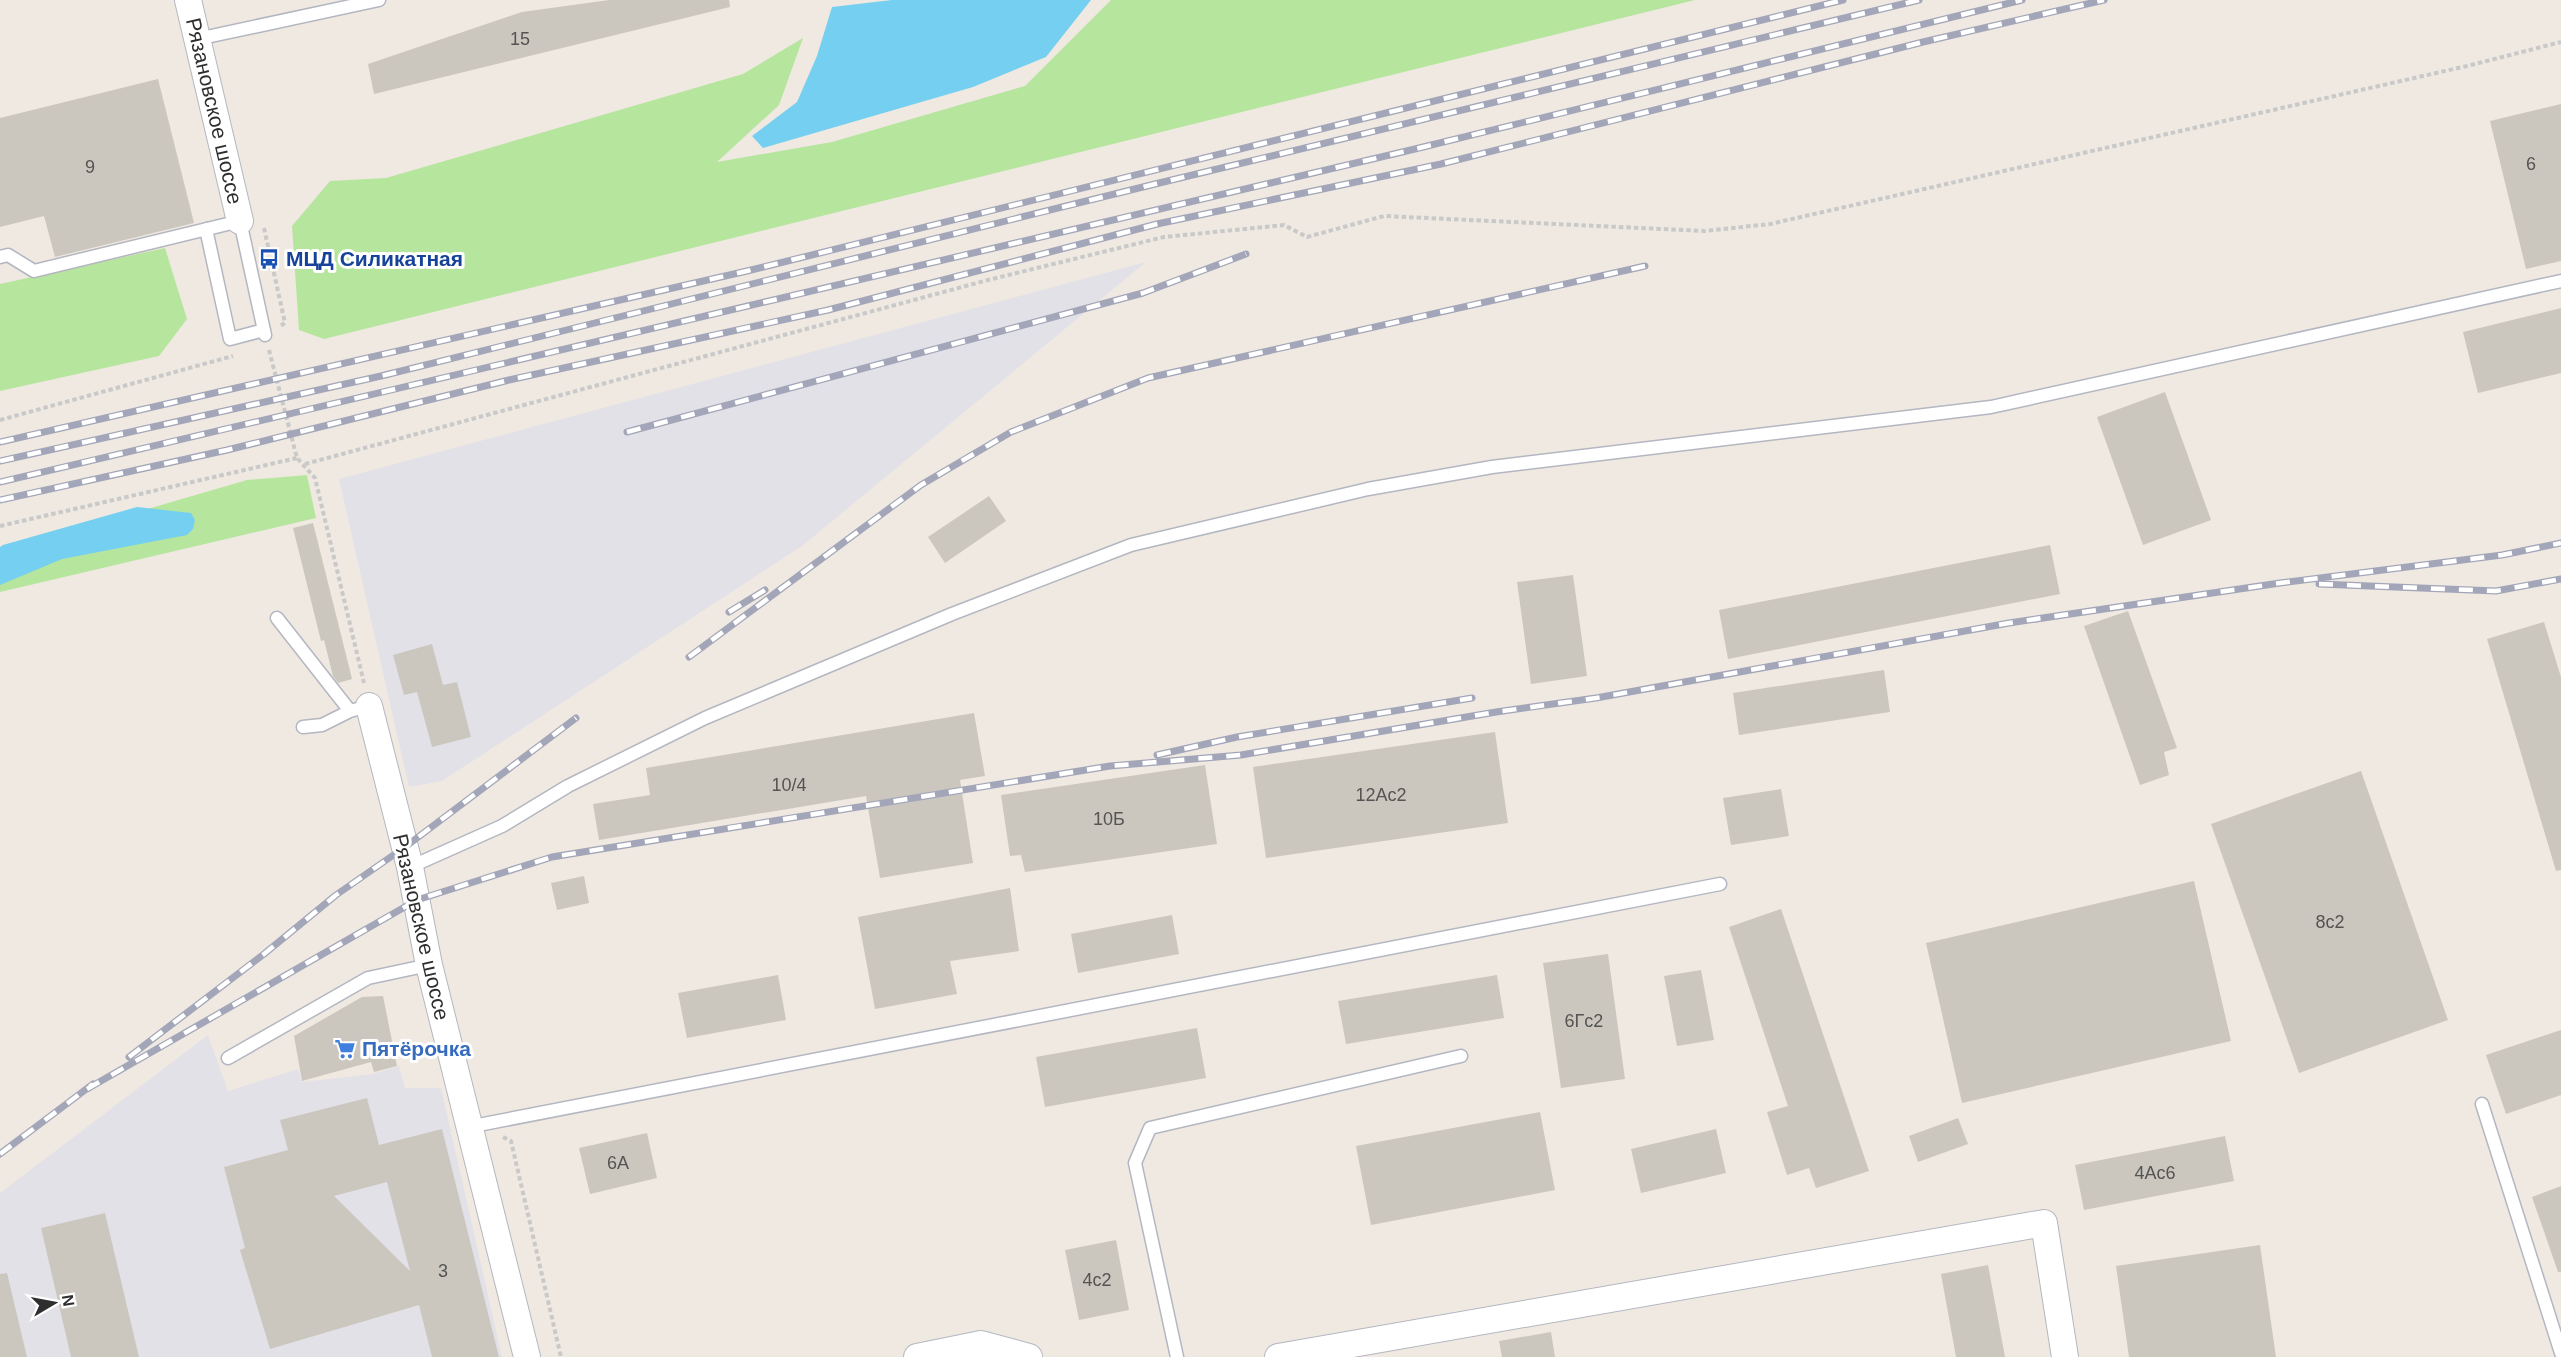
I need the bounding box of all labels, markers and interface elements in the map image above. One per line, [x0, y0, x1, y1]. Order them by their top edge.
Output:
street label: Рязановское шоссе [182, 15, 247, 206]
house number: 15 [510, 29, 530, 49]
house number: 6 [2526, 154, 2536, 174]
house number: 9 [85, 157, 95, 177]
bus stop icon: МЦД Силикатная [257, 247, 281, 271]
place label: МЦД Силикатная [286, 247, 463, 270]
house number: 10/4 [771, 775, 807, 795]
house number: 12Ас2 [1355, 785, 1407, 805]
house number: 10Б [1093, 809, 1125, 829]
street label: Рязановское шоссе [389, 831, 454, 1022]
house number: 8с2 [2315, 912, 2345, 932]
house number: 6Гс2 [1565, 1011, 1603, 1031]
supermarket icon: Пятёрочка [333, 1037, 357, 1061]
place label: Пятёрочка [362, 1037, 471, 1060]
house number: 6А [607, 1153, 629, 1173]
house number: 4Ас6 [2134, 1163, 2176, 1183]
house number: 3 [438, 1261, 448, 1281]
house number: 4с2 [1082, 1270, 1112, 1290]
north arrow [24, 1273, 84, 1333]
text: N [59, 1293, 78, 1308]

